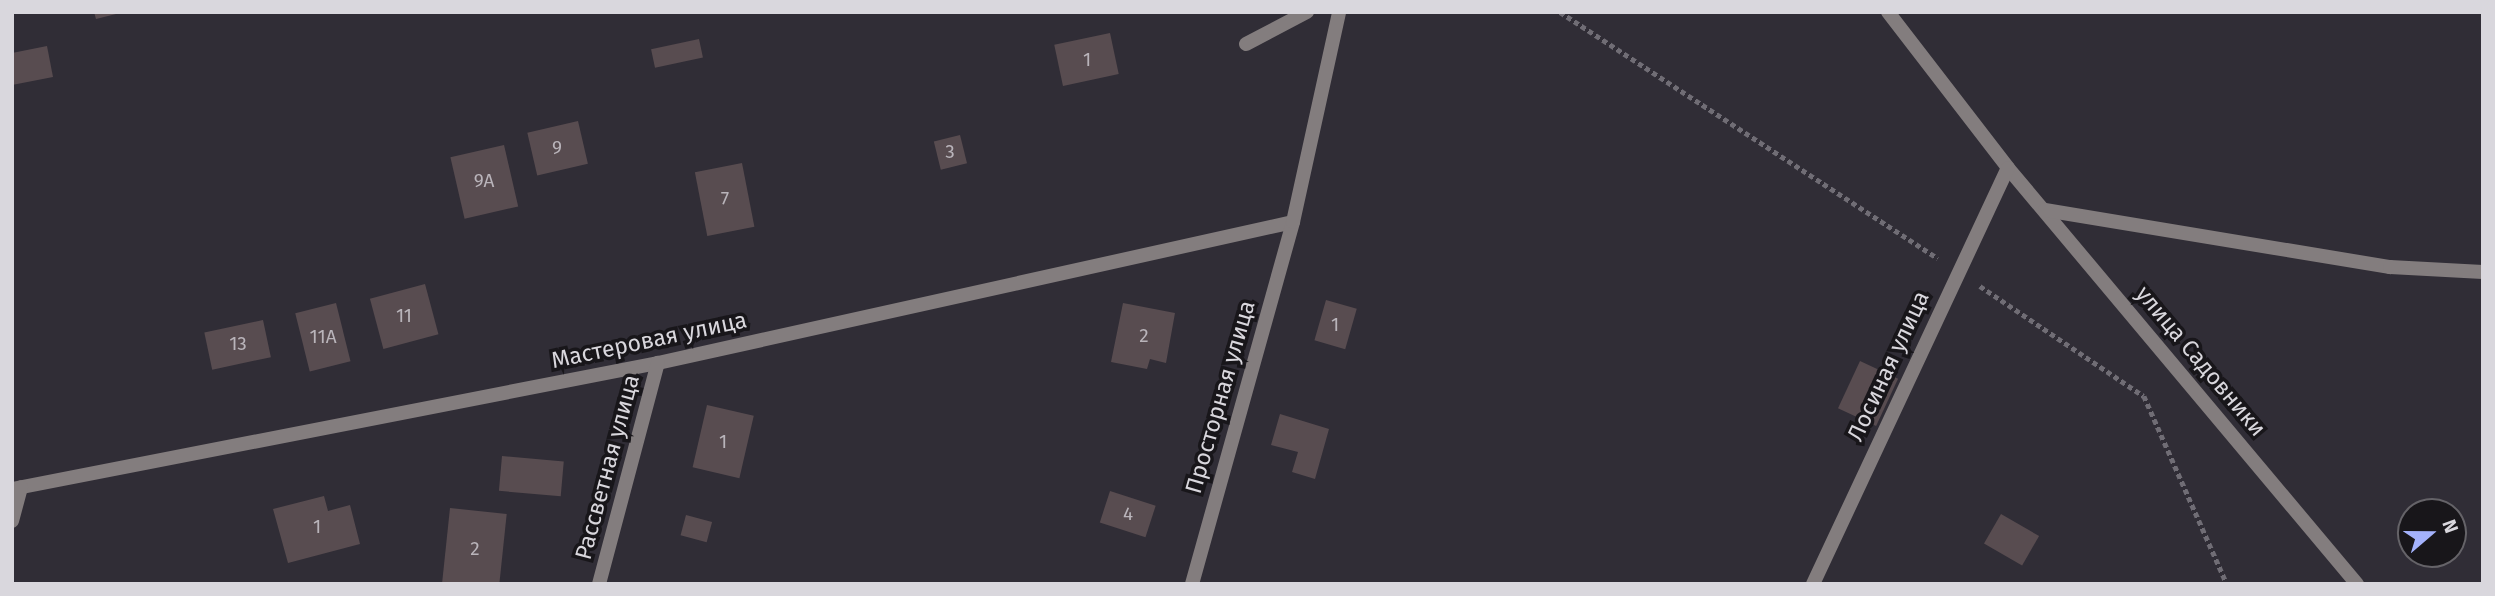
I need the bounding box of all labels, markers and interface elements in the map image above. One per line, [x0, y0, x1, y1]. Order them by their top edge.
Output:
house number: 1 [1083, 49, 1091, 71]
house number: 9 [552, 137, 562, 159]
house number: 3 [945, 141, 955, 163]
house number: 9А [474, 170, 494, 192]
house number: 7 [721, 188, 729, 210]
street label: улица Садовники [2130, 280, 2272, 442]
street label: Лосиная улица [1841, 287, 1935, 445]
street label: Просторная улица [1179, 297, 1261, 497]
house number: 11 [396, 305, 412, 327]
street label: Мастеровая улица [549, 306, 749, 374]
house number: 1 [1331, 314, 1339, 336]
house number: 2 [1139, 325, 1149, 347]
house number: 11А [309, 326, 337, 348]
house number: 13 [229, 333, 247, 355]
street label: Рассветная улица [569, 371, 645, 563]
house number: 1 [719, 431, 727, 453]
north arrow [2397, 498, 2467, 568]
house number: 4 [1123, 503, 1133, 525]
house number: 1 [313, 516, 321, 538]
text: N [2437, 516, 2463, 536]
house number: 2 [470, 538, 480, 560]

